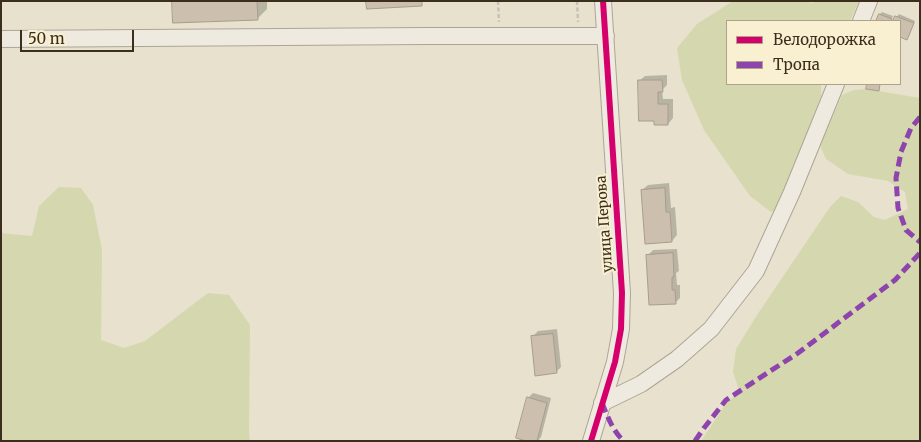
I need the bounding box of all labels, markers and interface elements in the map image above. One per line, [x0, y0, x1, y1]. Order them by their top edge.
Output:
scale bar [22, 20, 136, 52]
legend [726, 20, 901, 85]
text: 50 m [28, 29, 65, 48]
text: Велодорожка [773, 30, 876, 49]
text: Тропа [773, 55, 820, 74]
street label: улица Перова [593, 175, 617, 273]

